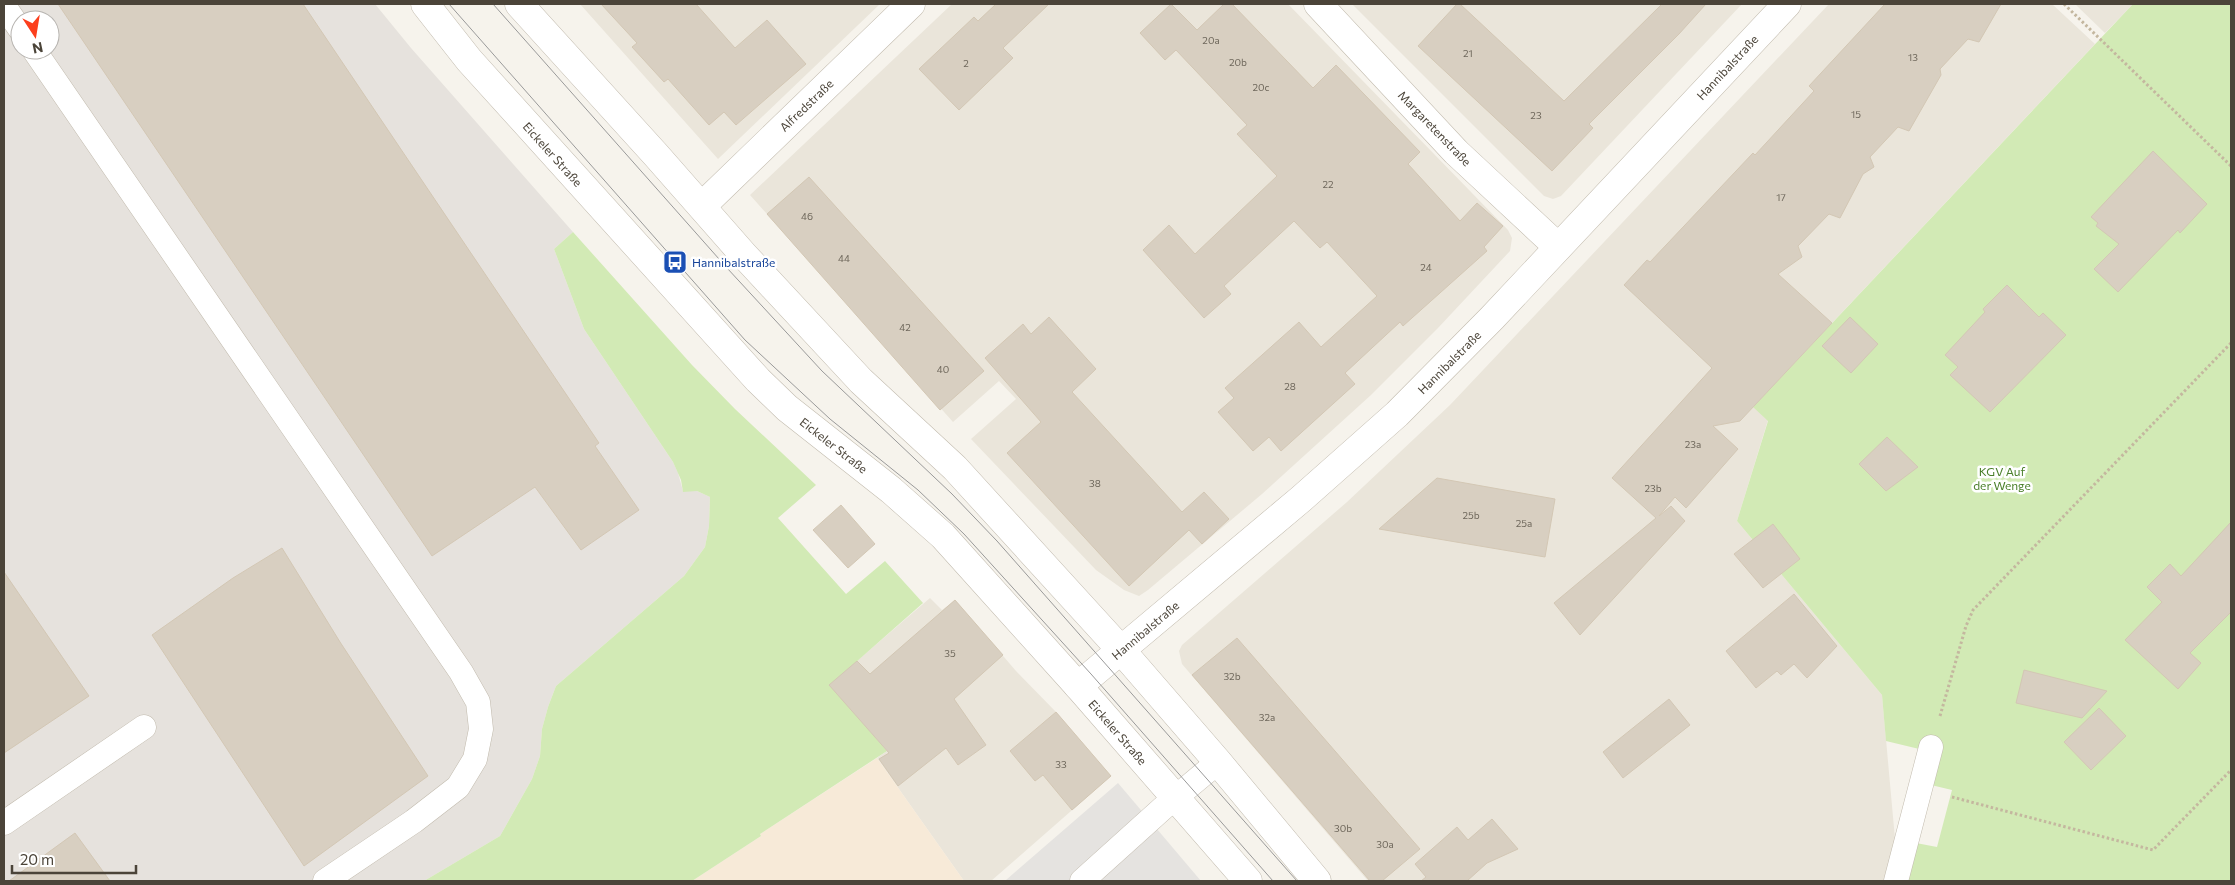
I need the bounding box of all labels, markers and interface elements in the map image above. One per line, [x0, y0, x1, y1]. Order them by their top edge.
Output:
north arrow [10, 10, 60, 60]
street label: Hannibalstraße [1693, 32, 1761, 102]
house number: 20a [1202, 34, 1220, 46]
text: N [31, 39, 45, 58]
house number: 21 [1463, 47, 1473, 59]
house number: 13 [1908, 51, 1918, 63]
house number: 20b [1229, 56, 1247, 68]
house number: 2 [963, 57, 969, 69]
street label: Alfredstraße [776, 76, 836, 134]
house number: 20c [1253, 81, 1270, 93]
street label: Margaretenstraße [1396, 88, 1474, 168]
house number: 15 [1851, 108, 1861, 120]
house number: 23 [1530, 109, 1542, 121]
street label: Eickeler Straße [521, 119, 585, 189]
house number: 22 [1322, 178, 1334, 190]
house number: 17 [1776, 191, 1786, 203]
house number: 46 [801, 210, 813, 222]
bus stop icon: Hannibalstraße [662, 249, 688, 275]
house number: 44 [838, 252, 850, 264]
place label: Hannibalstraße [692, 255, 775, 269]
house number: 24 [1420, 261, 1432, 273]
house number: 42 [899, 321, 911, 333]
street label: Hannibalstraße [1415, 328, 1483, 396]
house number: 40 [937, 363, 949, 375]
house number: 28 [1284, 380, 1296, 392]
street label: Eickeler Straße [798, 414, 870, 476]
house number: 23a [1685, 438, 1701, 450]
park label: KGV Auf der Wenge [1973, 464, 2031, 492]
house number: 38 [1089, 477, 1101, 489]
house number: 23b [1644, 482, 1662, 494]
house number: 25b [1462, 509, 1480, 521]
house number: 25a [1516, 517, 1532, 529]
street label: Hannibalstraße [1109, 598, 1181, 662]
house number: 35 [944, 647, 956, 659]
house number: 32b [1223, 670, 1241, 682]
street label: Eickeler Straße [1086, 697, 1150, 767]
house number: 32a [1259, 711, 1275, 723]
house number: 33 [1055, 758, 1067, 770]
house number: 30b [1334, 822, 1352, 834]
house number: 30a [1376, 838, 1394, 850]
scale bar [12, 842, 136, 874]
text: 20 m [20, 850, 54, 868]

